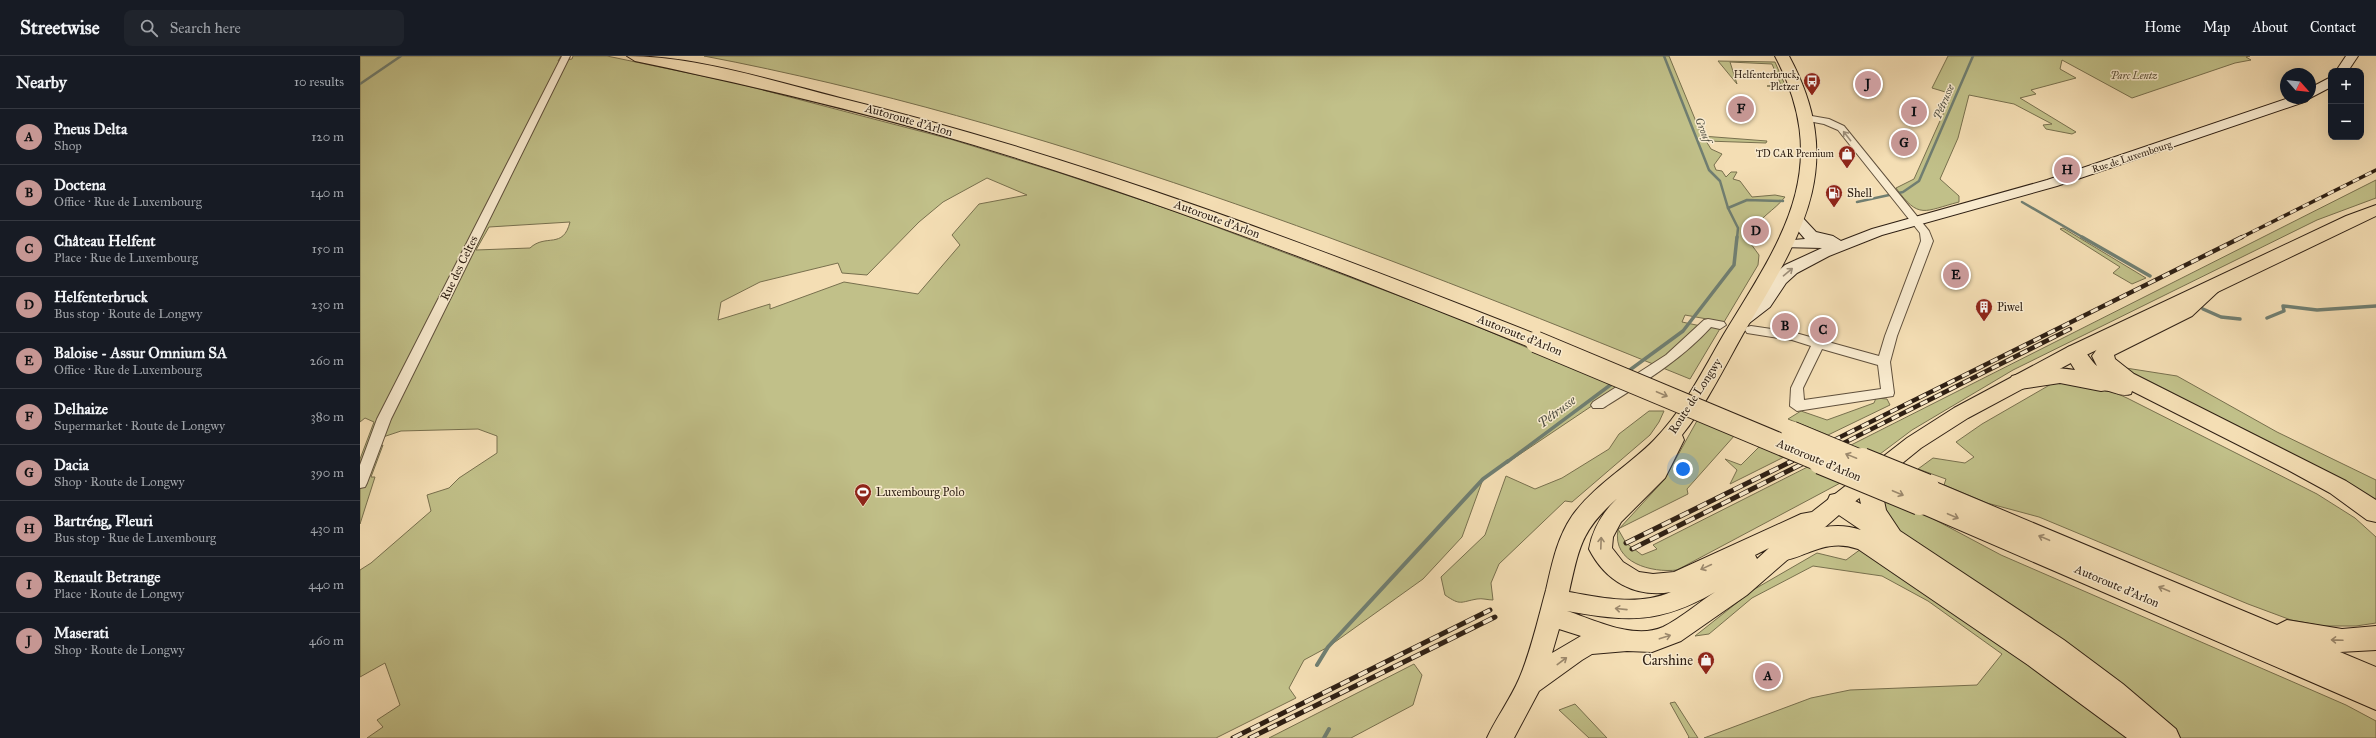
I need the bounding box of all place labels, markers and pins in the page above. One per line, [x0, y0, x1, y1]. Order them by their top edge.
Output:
place label: Helfenterbruck, Pletzer [1734, 69, 1799, 93]
pin: J [1855, 69, 1881, 99]
bus stop icon: Helfenterbruck, Pletzer [1802, 71, 1822, 96]
pin: F [1728, 94, 1754, 124]
pin: I [1901, 97, 1927, 127]
pin: G [1891, 128, 1917, 158]
shop icon: TD CAR Premium [1837, 144, 1857, 169]
place label: TD CAR Premium [1756, 148, 1835, 160]
pin: H [2054, 155, 2080, 185]
fuel station icon: Shell [1824, 183, 1844, 208]
place label: Shell [1847, 186, 1873, 200]
pin: D [1743, 216, 1769, 246]
pin: E [1943, 260, 1969, 290]
building icon: Piwel [1974, 297, 1994, 322]
place label: Piwel [1997, 300, 2024, 314]
pin: B [1772, 311, 1798, 341]
pin: C [1810, 315, 1836, 345]
sports icon: Luxembourg Polo [853, 482, 873, 507]
place label: Luxembourg Polo [876, 485, 965, 500]
shop icon: Carshine [1696, 650, 1716, 675]
place label: Carshine [1642, 652, 1693, 669]
pin: A [1755, 661, 1781, 691]

